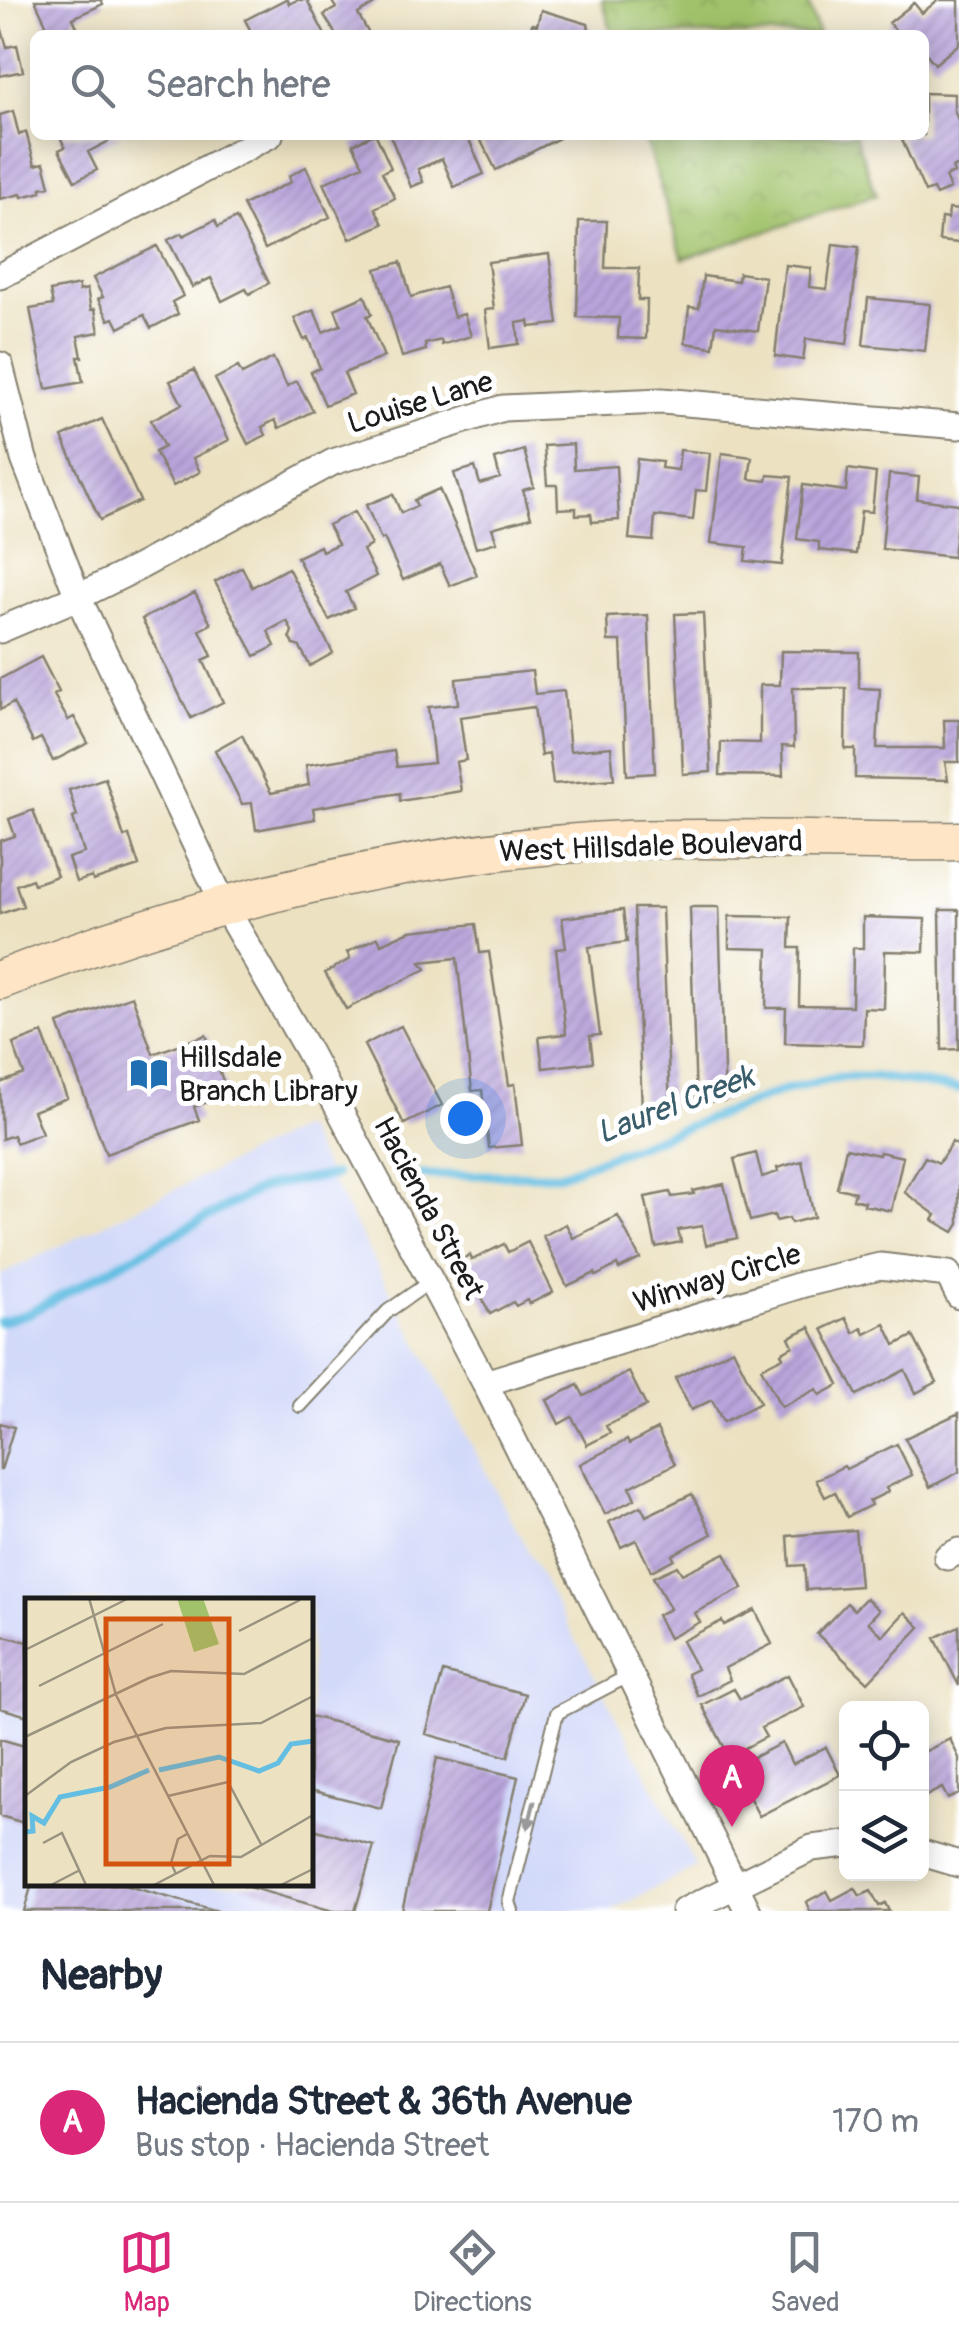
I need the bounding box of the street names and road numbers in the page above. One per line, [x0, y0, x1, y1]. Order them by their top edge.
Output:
street label: Louise Lane [343, 363, 497, 442]
street label: West Hillsdale Boulevard [499, 823, 804, 870]
street label: Hacienda Street [365, 1111, 493, 1307]
street label: Winway Circle [629, 1235, 805, 1321]

